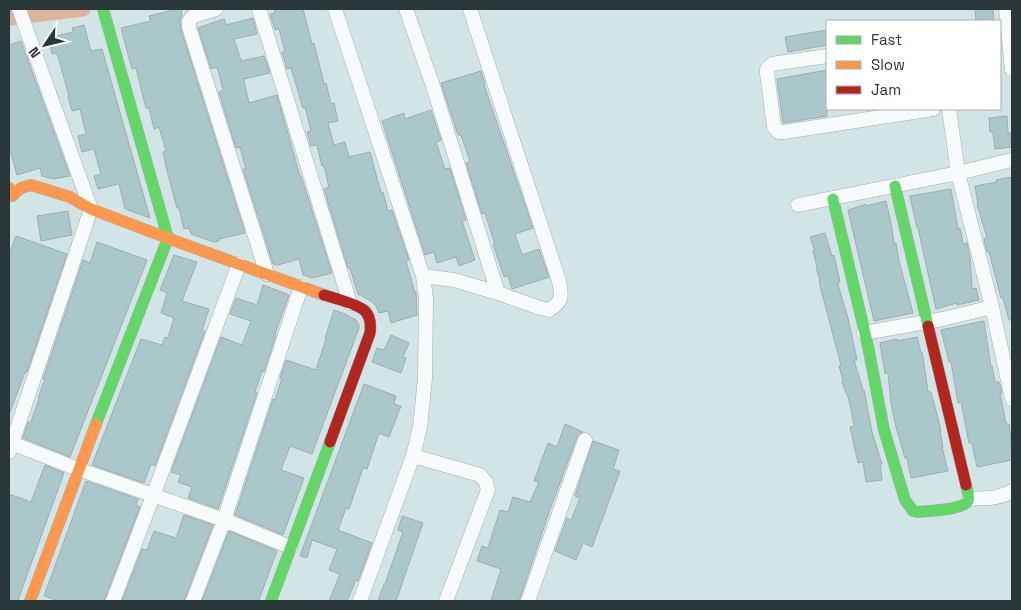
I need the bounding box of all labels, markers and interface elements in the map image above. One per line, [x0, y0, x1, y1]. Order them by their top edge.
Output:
north arrow [20, 20, 70, 70]
legend [826, 20, 1001, 110]
text: Fast [871, 30, 902, 49]
text: N [24, 43, 44, 61]
text: Slow [871, 55, 905, 74]
text: Jam [871, 80, 901, 99]

